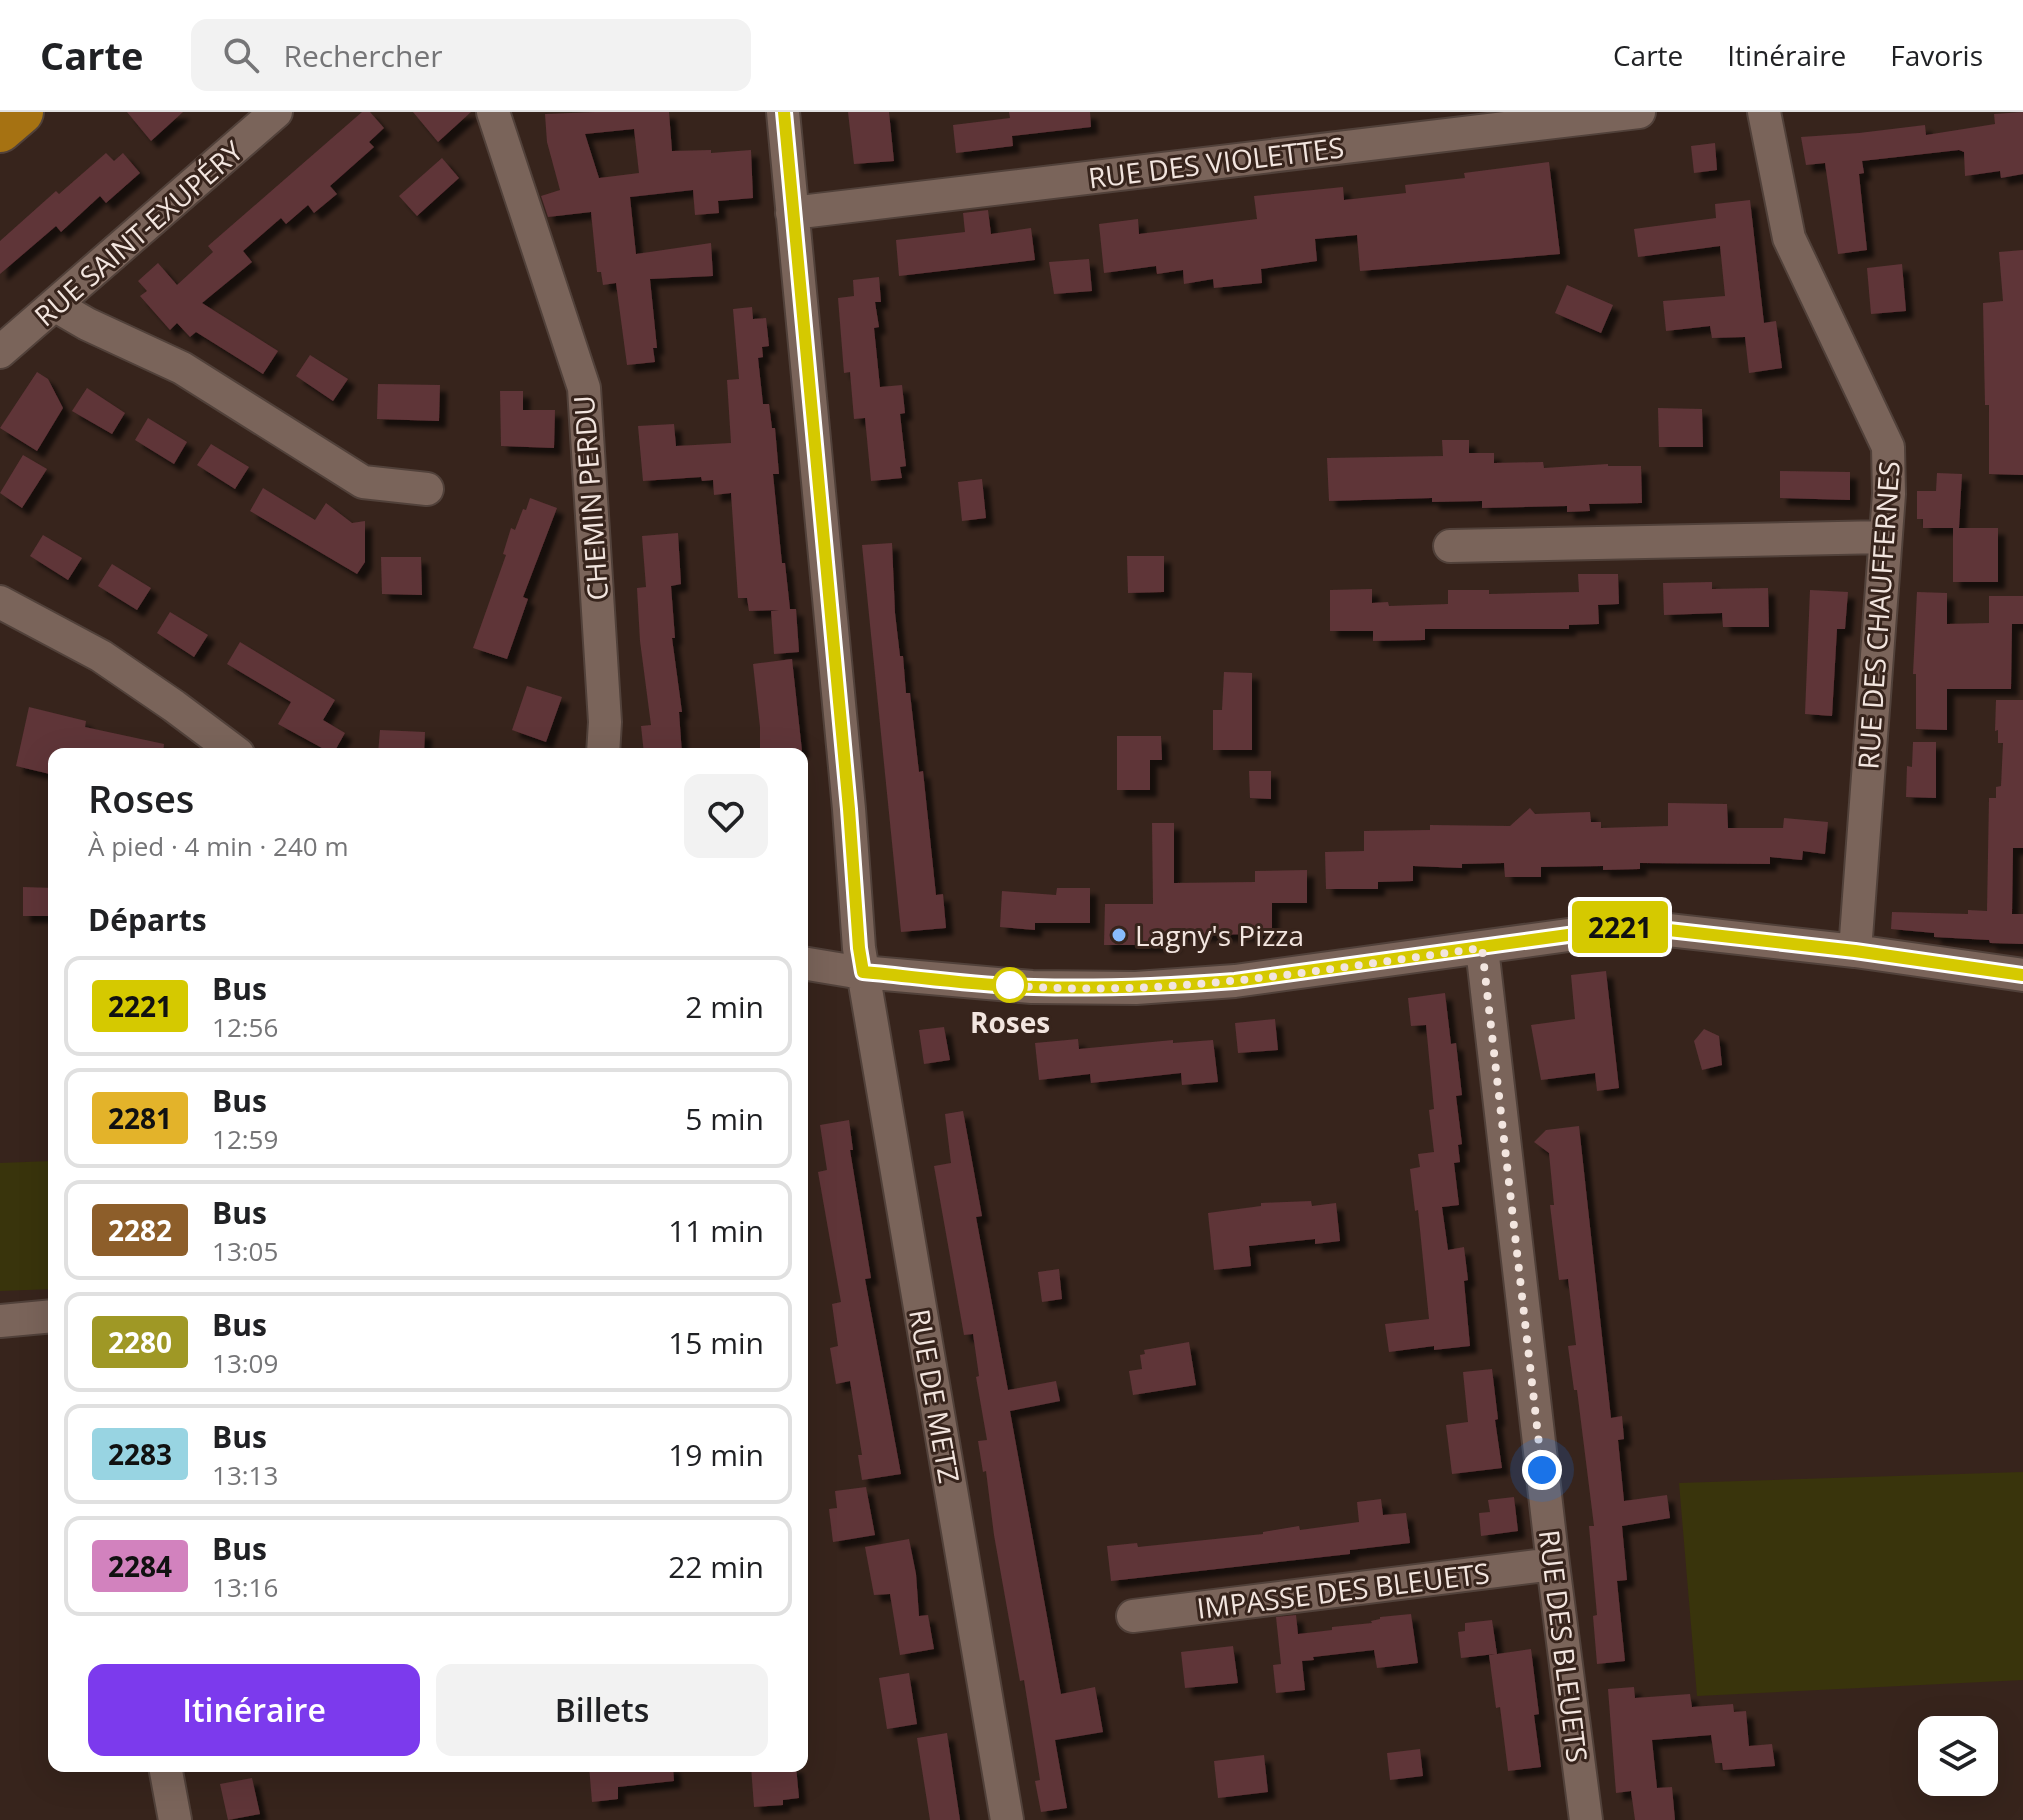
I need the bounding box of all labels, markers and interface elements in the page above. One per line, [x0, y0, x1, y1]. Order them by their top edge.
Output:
search box [191, 19, 751, 91]
text: Carte [40, 29, 143, 81]
icon: search [219, 33, 263, 77]
text: Rechercher [283, 35, 443, 76]
text: Carte [1613, 36, 1683, 74]
text: Itinéraire [1727, 36, 1846, 74]
text: Favoris [1890, 36, 1983, 74]
street label: RUE DES VIOLETTES [1086, 127, 1346, 197]
street label: RUE SAINT-EXUPÉRY [26, 132, 250, 334]
street label: CHEMIN PERDU [564, 394, 616, 602]
street label: RUE DES CHAUFFERNES [1848, 459, 1908, 771]
text: Roses [88, 772, 194, 824]
button: heart [684, 774, 768, 858]
text: À pied · 4 min · 240 m [88, 828, 348, 864]
text: Départs [88, 899, 207, 940]
line badge: 2221 [1564, 901, 1676, 953]
text: 2221 [1588, 908, 1652, 946]
place label: Lagny's Pizza [1135, 916, 1304, 954]
marker: Lagny's Pizza [1110, 926, 1128, 944]
text: Bus [212, 968, 267, 1009]
marker: Roses [993, 968, 1027, 1002]
text: 2 min [685, 986, 764, 1027]
text: 2221 [108, 987, 172, 1025]
place label: Roses [970, 1003, 1050, 1041]
text: 12:56 [212, 1009, 278, 1045]
text: Bus [212, 1080, 267, 1121]
text: 5 min [685, 1098, 764, 1139]
text: 2281 [108, 1099, 172, 1137]
text: 12:59 [212, 1121, 278, 1157]
text: Bus [212, 1192, 267, 1233]
text: 11 min [668, 1210, 764, 1251]
text: 2282 [108, 1211, 172, 1249]
text: 13:05 [212, 1233, 278, 1269]
text: Bus [212, 1304, 267, 1345]
street label: RUE DE METZ [901, 1306, 969, 1486]
text: 15 min [668, 1322, 764, 1363]
text: 2280 [108, 1323, 172, 1361]
text: 13:09 [212, 1345, 278, 1381]
text: Bus [212, 1416, 267, 1457]
text: 19 min [668, 1434, 764, 1475]
text: 2283 [108, 1435, 172, 1473]
your location [1522, 1450, 1562, 1490]
text: 13:13 [212, 1457, 278, 1493]
text: Bus [212, 1528, 267, 1569]
street label: RUE DES BLEUETS [1531, 1528, 1597, 1764]
text: 22 min [668, 1546, 764, 1587]
text: 2284 [108, 1547, 172, 1585]
street label: IMPASSE DES BLEUETS [1194, 1553, 1492, 1627]
text: 13:16 [212, 1569, 278, 1605]
button: Itinéraire [88, 1664, 420, 1756]
button: Billets [436, 1664, 768, 1756]
map controls [1918, 1716, 1998, 1796]
button: layers [1918, 1716, 1998, 1796]

